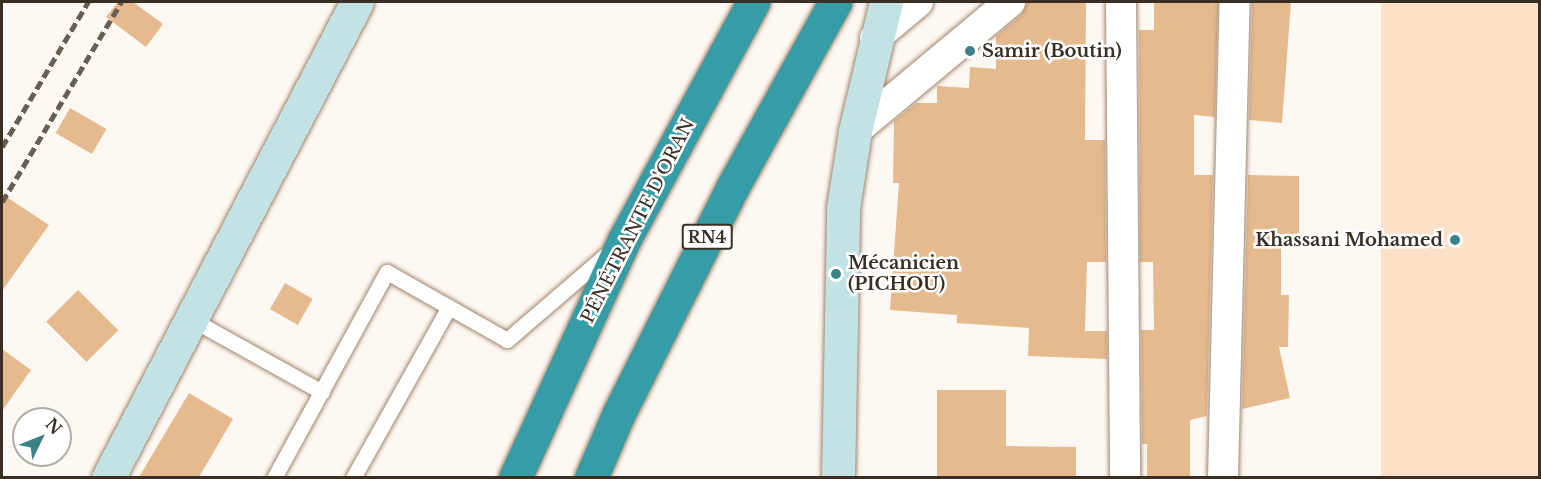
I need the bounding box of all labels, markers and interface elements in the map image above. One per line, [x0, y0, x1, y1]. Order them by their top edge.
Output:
place label: Samir (Boutin) [982, 40, 1122, 62]
marker: Samir (Boutin) [963, 44, 977, 58]
street label: PÉNÉTRANTE D'ORAN [577, 115, 699, 327]
road number: RN4 [682, 224, 732, 250]
place label: Khassani Mohamed [1255, 229, 1443, 251]
marker: Khassani Mohamed [1448, 233, 1462, 247]
place label: Mécanicien (PICHOU) [848, 253, 959, 296]
marker: Mécanicien (PICHOU) [829, 267, 843, 281]
north arrow [12, 407, 72, 467]
text: N [41, 414, 66, 438]

